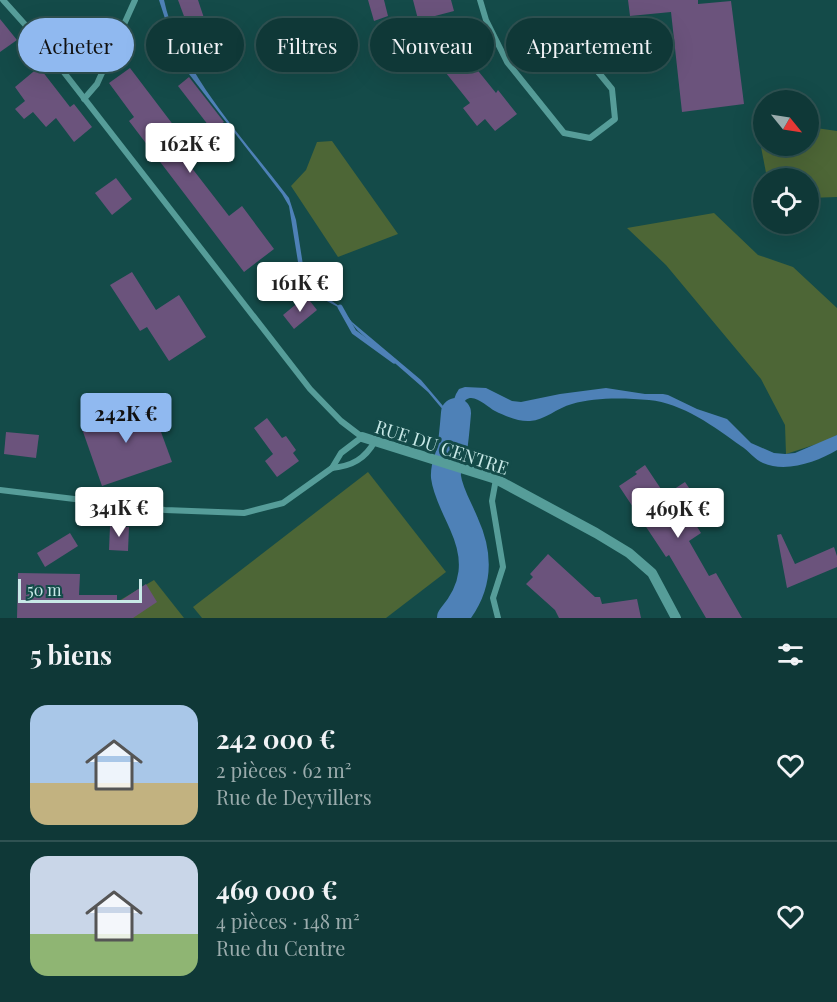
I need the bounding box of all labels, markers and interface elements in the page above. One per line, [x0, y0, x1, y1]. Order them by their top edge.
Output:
chip: Acheter [18, 18, 134, 72]
chip: Louer [146, 18, 244, 72]
chip: Filtres [256, 18, 358, 72]
chip: Nouveau [370, 18, 494, 72]
chip: Appartement [506, 18, 673, 72]
north arrow [753, 90, 819, 156]
map controls [753, 90, 819, 234]
pin: 162K € [141, 123, 239, 174]
text: 162K € [160, 129, 220, 156]
button: locate [753, 168, 819, 234]
pin: 161K € [251, 262, 349, 313]
text: 161K € [271, 268, 329, 295]
pin: 242K € [77, 393, 175, 444]
text: 242K € [94, 399, 158, 426]
street label: RUE DU CENTRE [372, 414, 512, 480]
pin: 341K € [70, 487, 168, 538]
pin: 469K € [629, 488, 727, 539]
text: 341K € [89, 493, 149, 520]
text: 469K € [646, 494, 710, 521]
scale bar [18, 576, 142, 604]
text: 50 m [27, 579, 61, 600]
text: 5 biens [30, 637, 112, 672]
icon: filters [774, 638, 807, 671]
text: 242 000 € [216, 721, 336, 756]
icon: home [78, 729, 150, 801]
icon: heart [774, 749, 807, 782]
text: 2 pièces · 62 m² [216, 756, 352, 783]
text: Rue de Deyvillers [216, 783, 372, 810]
text: 469 000 € [216, 872, 338, 907]
icon: home [78, 880, 150, 952]
icon: heart [774, 900, 807, 933]
text: 4 pièces · 148 m² [216, 907, 360, 934]
text: Rue du Centre [216, 934, 345, 961]

